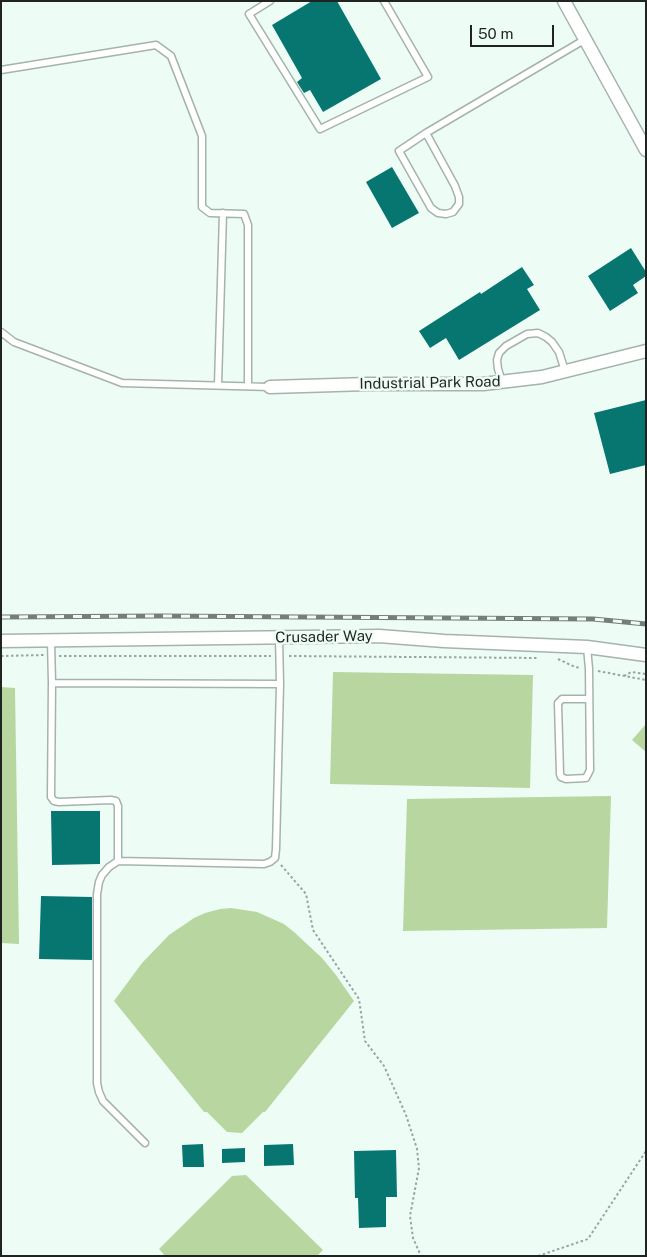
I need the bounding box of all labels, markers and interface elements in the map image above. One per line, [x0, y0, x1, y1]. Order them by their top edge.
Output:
scale bar [472, 15, 556, 47]
text: 50 m [478, 25, 513, 42]
street label: Industrial Park Road [359, 373, 501, 393]
street label: Crusader Way [275, 627, 373, 647]

